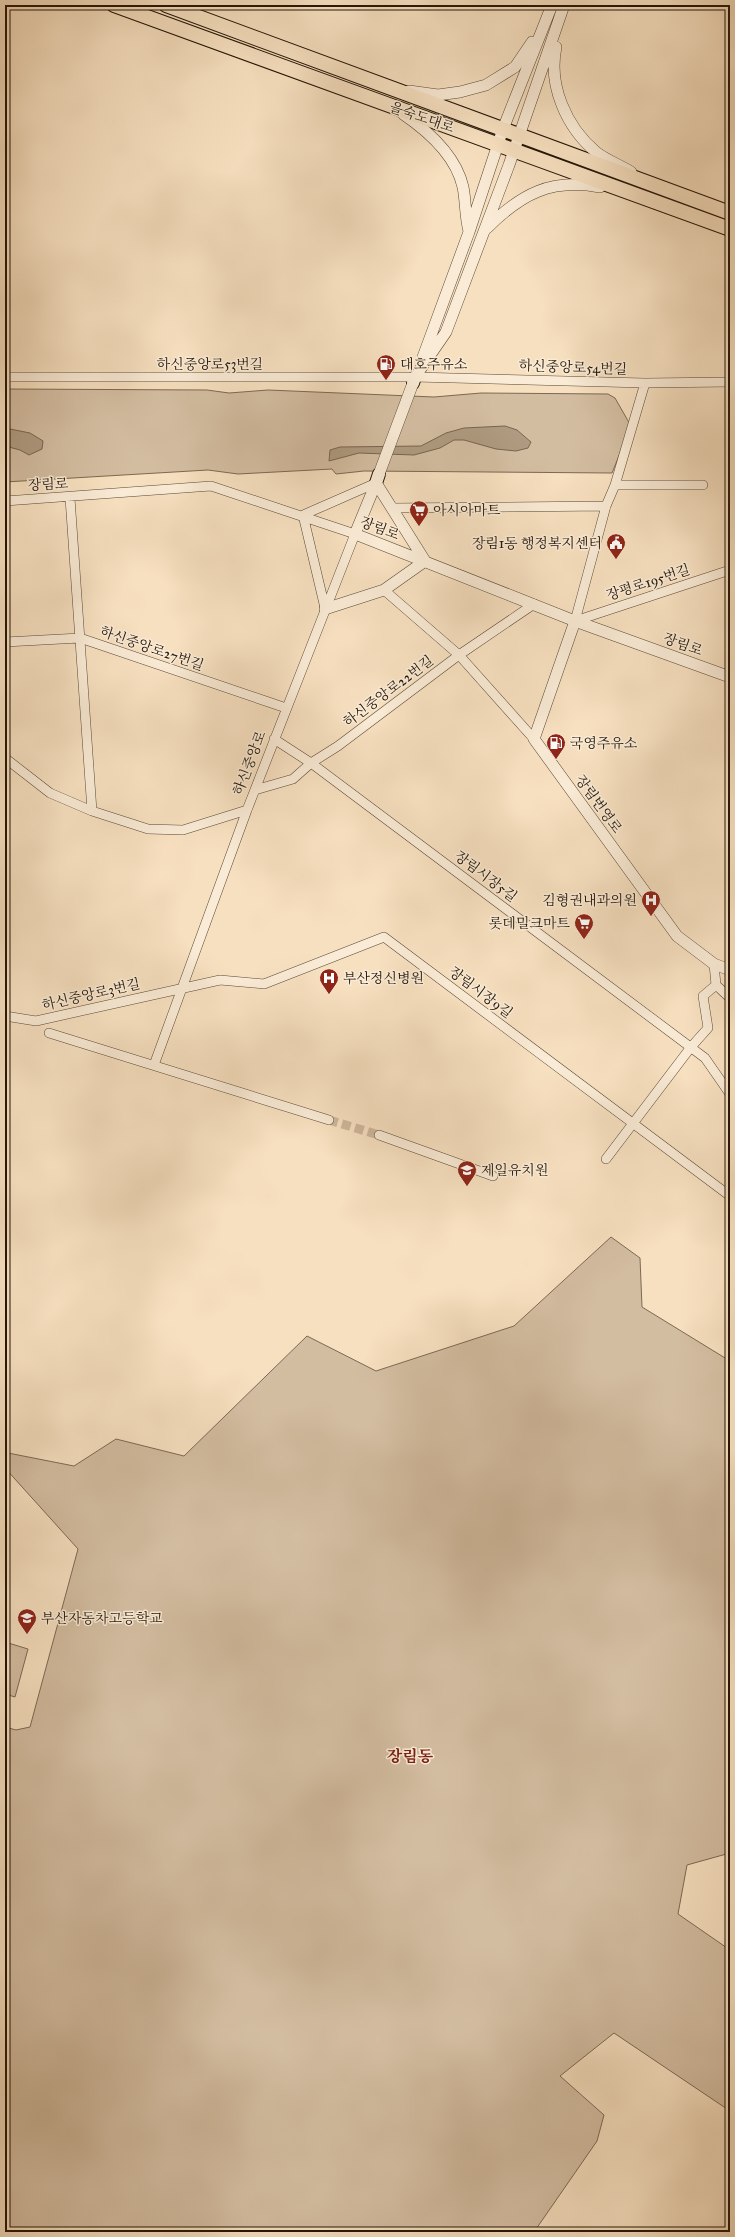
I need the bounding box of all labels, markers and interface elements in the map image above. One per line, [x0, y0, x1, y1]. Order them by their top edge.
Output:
street label: 을숙도대로 [387, 98, 457, 137]
fuel station icon: 대호주유소 [375, 353, 397, 381]
street label: 하신중앙로53번길 [157, 356, 263, 373]
place label: 대호주유소 [400, 356, 468, 373]
street label: 하신중앙로54번길 [518, 357, 628, 378]
street label: 장림로 [27, 475, 69, 494]
supermarket icon: 아시아마트 [408, 499, 430, 527]
place label: 아시아마트 [433, 502, 501, 519]
street label: 장림로 [358, 513, 402, 544]
public building icon: 장림1동 행정복지센터 [605, 532, 627, 560]
place label: 장림1동 행정복지센터 [472, 535, 602, 552]
street label: 장평로195번길 [604, 561, 692, 604]
street label: 하신중앙로27번길 [98, 623, 206, 674]
street label: 장림로 [661, 630, 705, 660]
street label: 하신중앙로22번길 [340, 652, 437, 731]
street label: 하신중앙로 [229, 728, 270, 798]
fuel station icon: 국영주유소 [545, 732, 567, 760]
place label: 국영주유소 [570, 735, 638, 752]
street label: 장림번영로 [572, 772, 626, 837]
street label: 장림시장5길 [451, 847, 520, 905]
hospital icon: 김형권내과의원 [640, 889, 662, 917]
place label: 김형권내과의원 [542, 892, 637, 909]
supermarket icon: 롯데밀크마트 [573, 912, 595, 940]
place label: 롯데밀크마트 [489, 915, 570, 932]
street label: 장림시장9길 [446, 963, 516, 1022]
hospital icon: 부산정신병원 [318, 967, 340, 995]
place label: 부산정신병원 [343, 970, 424, 987]
street label: 하신중앙로3번길 [40, 975, 142, 1014]
school or university icon: 제일유치원 [456, 1159, 478, 1187]
place label: 제일유치원 [481, 1162, 549, 1179]
school or university icon: 부산자동차고등학교 [16, 1607, 38, 1635]
place label: 부산자동차고등학교 [41, 1610, 163, 1627]
district label: 장림동 [387, 1747, 434, 1766]

